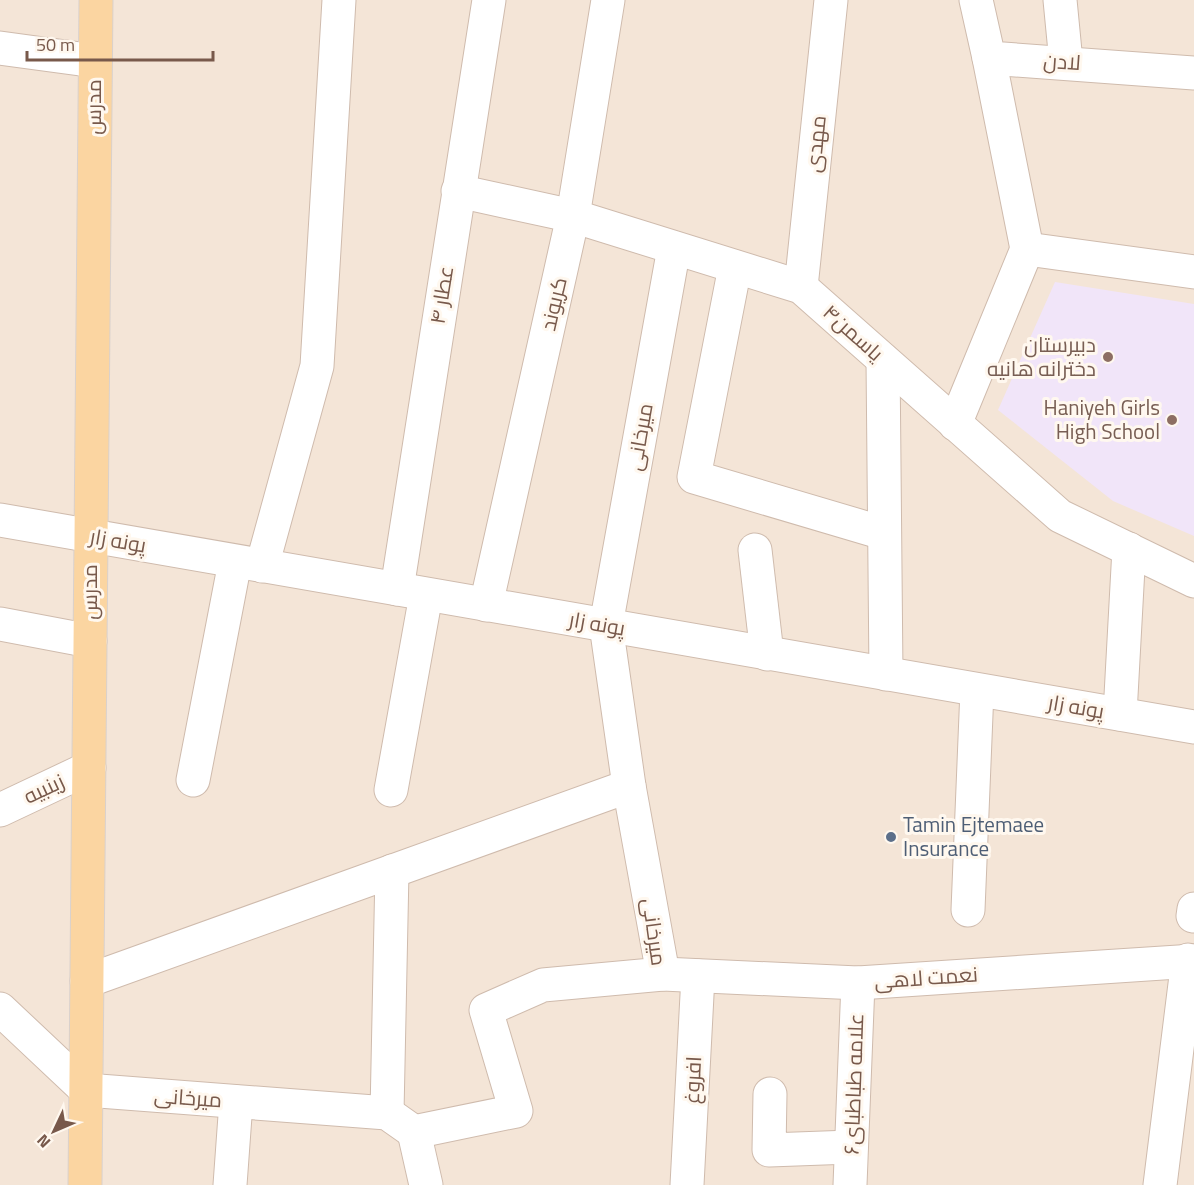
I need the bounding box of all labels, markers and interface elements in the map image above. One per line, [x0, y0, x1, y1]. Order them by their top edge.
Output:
scale bar [27, 24, 213, 62]
text: 50 m [36, 31, 75, 58]
street label: لادن [1042, 44, 1082, 78]
street label: مدرس [77, 79, 109, 135]
street label: مهدی [796, 114, 834, 174]
street label: عطار ۴ [421, 263, 461, 326]
street label: کریوند [531, 274, 575, 334]
street label: یاسمن۴ [816, 296, 891, 368]
place label: دبیرستان دخترانه هانیه [987, 328, 1096, 384]
marker: دبیرستان دخترانه هانیه [1101, 350, 1115, 364]
place label: Haniyeh Girls High School [1044, 391, 1160, 447]
street label: میرخانی [617, 401, 661, 473]
marker: Haniyeh Girls High School [1165, 413, 1179, 427]
street label: پونه زار [86, 519, 149, 561]
street label: مدرس [73, 564, 105, 620]
street label: پونه زار [565, 602, 628, 644]
street label: پونه زار [1044, 685, 1107, 727]
street label: زینبیه [18, 765, 69, 811]
place label: Tamin Ejtemaee Insurance [903, 808, 1044, 864]
marker: Tamin Ejtemaee Insurance [884, 830, 898, 844]
street label: میرخانی [634, 896, 676, 968]
street label: نعمت لاهی [873, 957, 979, 997]
street label: علامه طباطبای۶ [835, 1013, 871, 1155]
street label: افروغ [675, 1055, 709, 1105]
street label: میرخانی [153, 1079, 223, 1115]
north arrow [24, 1101, 84, 1161]
text: N [31, 1129, 56, 1154]

